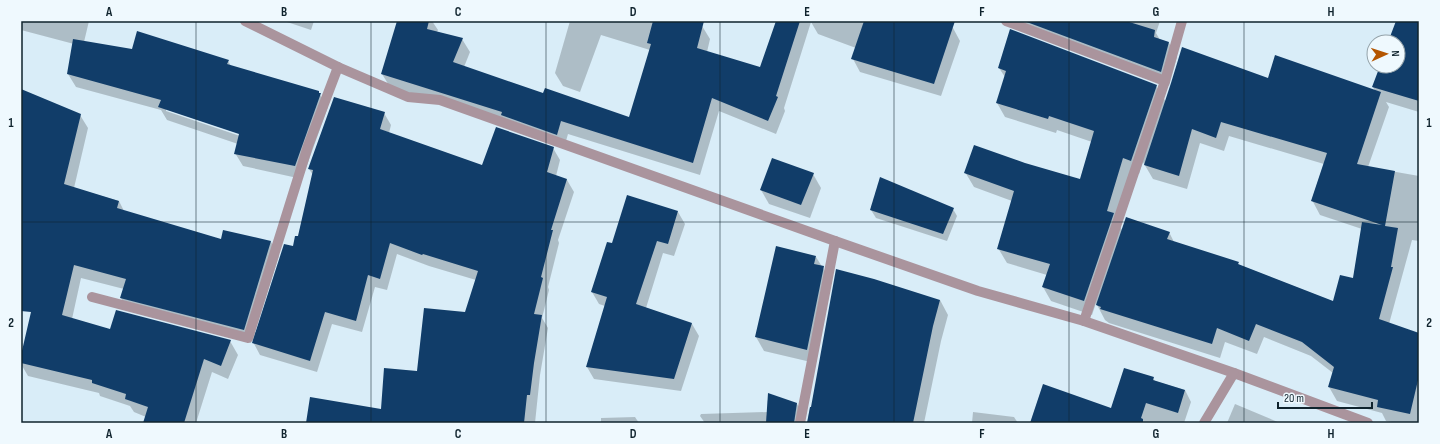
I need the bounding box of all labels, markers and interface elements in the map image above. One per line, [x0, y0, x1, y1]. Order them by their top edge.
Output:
text: A [105, 4, 113, 20]
text: B [281, 4, 287, 20]
text: C [455, 4, 462, 20]
text: D [630, 4, 637, 20]
text: E [804, 4, 810, 20]
text: F [979, 4, 985, 20]
text: G [1153, 4, 1160, 20]
text: H [1328, 4, 1335, 20]
north arrow [1366, 34, 1406, 74]
text: N [1389, 50, 1402, 57]
text: 1 [8, 115, 14, 131]
text: 1 [1426, 115, 1432, 131]
text: 2 [8, 315, 14, 331]
text: 2 [1426, 315, 1432, 331]
scale bar [1278, 384, 1372, 410]
text: 20 m [1284, 391, 1304, 406]
text: A [105, 426, 113, 442]
text: B [281, 426, 287, 442]
text: C [455, 426, 462, 442]
text: D [630, 426, 637, 442]
text: E [804, 426, 810, 442]
text: F [979, 426, 985, 442]
text: G [1153, 426, 1160, 442]
text: H [1328, 426, 1335, 442]

